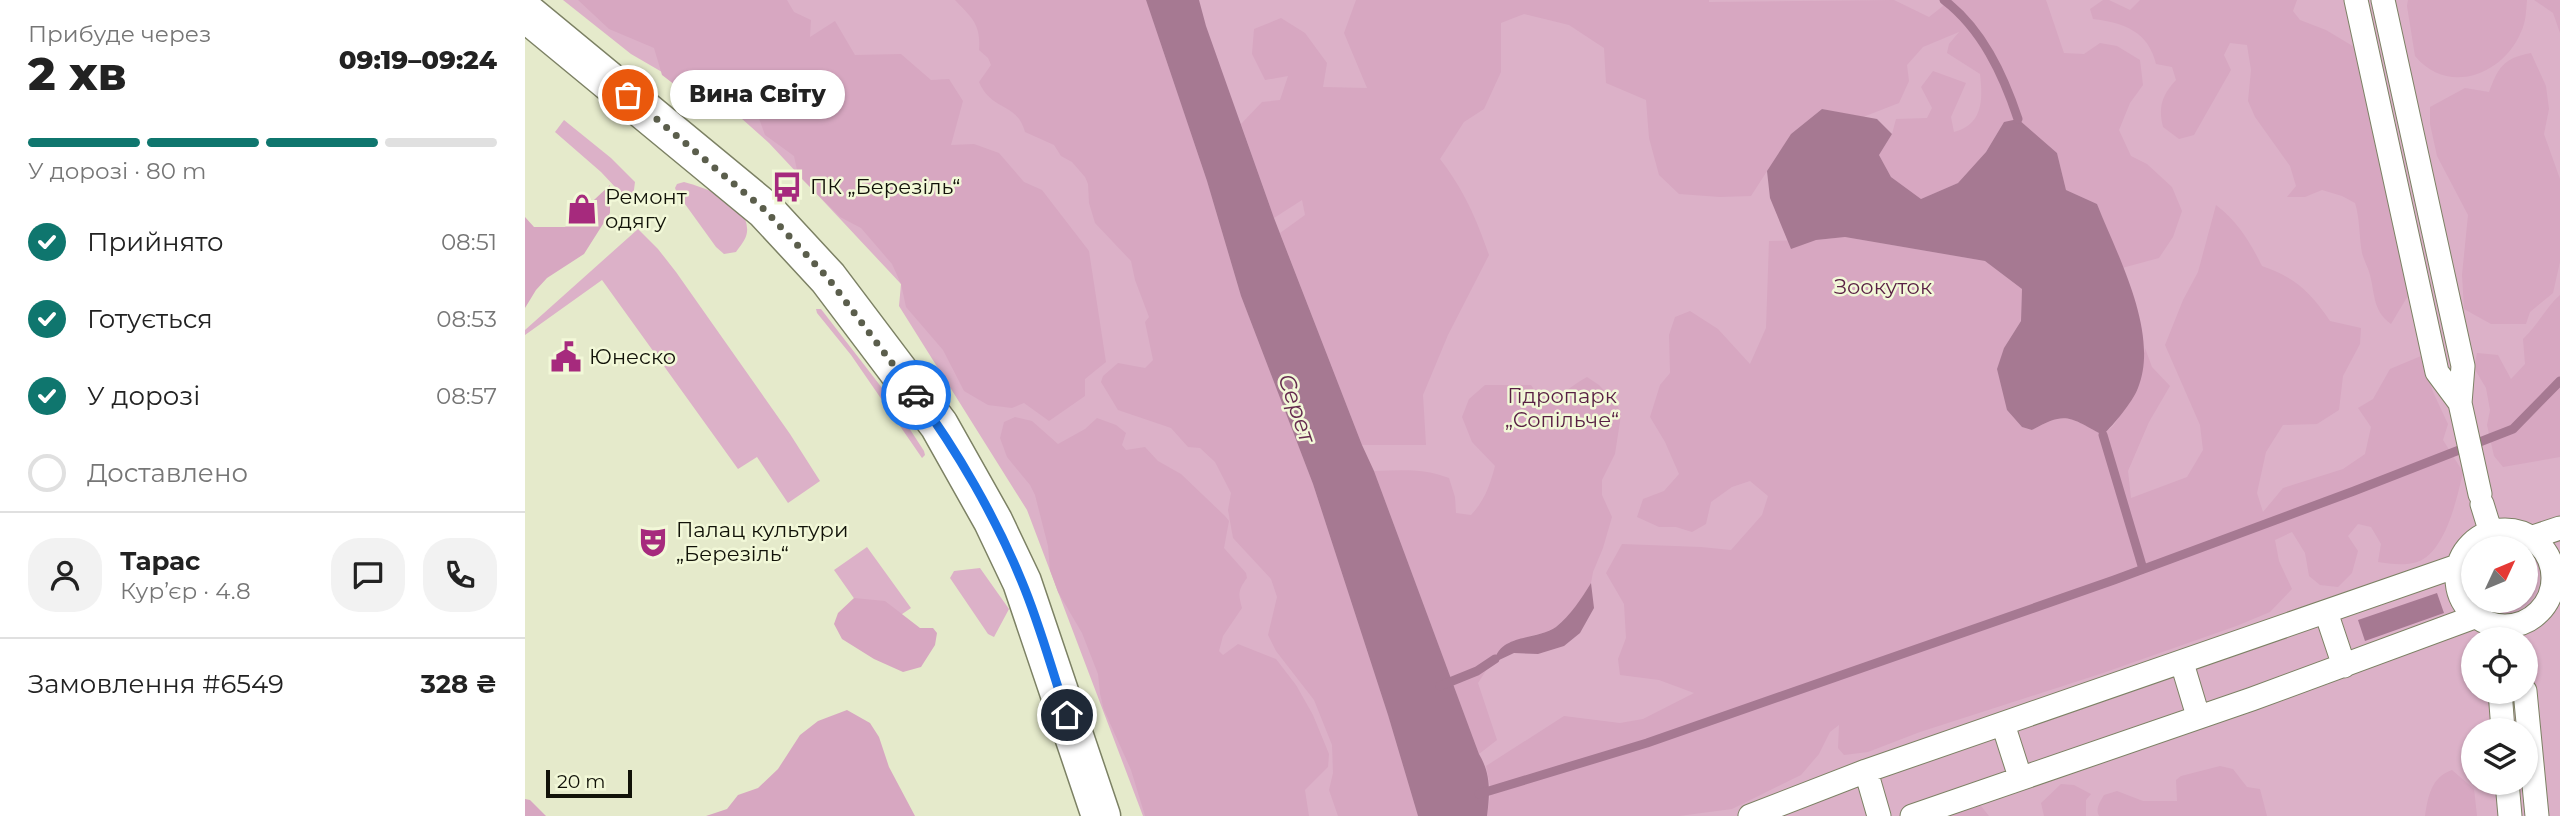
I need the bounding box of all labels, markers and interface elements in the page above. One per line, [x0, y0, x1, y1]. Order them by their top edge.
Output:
text: Прибуде через [28, 20, 211, 48]
text: 09:19–09:24 [339, 44, 497, 76]
text: 2 хв [28, 45, 126, 102]
pin [598, 65, 658, 125]
callout: Вина Світу [670, 70, 845, 119]
icon: bag [609, 76, 647, 114]
text: Вина Світу [689, 80, 826, 108]
text: У дорозі · 80 m [28, 157, 206, 185]
bus stop icon: ПК „Березіль“ [770, 170, 804, 204]
place label: ПК „Березіль“ [810, 174, 960, 199]
place label: Ремонт одягу [605, 184, 687, 233]
shop icon: Ремонт одягу [565, 192, 599, 226]
icon: check [28, 223, 66, 261]
text: Прийнято [87, 226, 224, 258]
text: 08:51 [441, 228, 497, 256]
park label: Зоокуток [1834, 274, 1932, 299]
icon: check [28, 300, 66, 338]
text: Готується [87, 303, 213, 335]
text: 08:53 [436, 305, 497, 333]
public building icon: Юнеско [549, 340, 583, 374]
place label: Юнеско [589, 344, 676, 369]
courier [881, 360, 951, 430]
water label: Серет [1272, 370, 1323, 448]
icon: car [897, 376, 935, 414]
icon: check [28, 377, 66, 415]
text: У дорозі [87, 380, 200, 412]
text: 08:57 [436, 382, 497, 410]
park label: Гідропарк „Сопільче“ [1505, 383, 1619, 432]
text: Доставлено [87, 457, 248, 489]
place label: Палац культури „Березіль“ [676, 517, 848, 566]
theatre icon: Палац культури „Березіль“ [636, 525, 670, 559]
north arrow [2461, 536, 2537, 612]
map controls [2461, 536, 2538, 795]
button: person [28, 538, 102, 612]
button: chat [331, 538, 405, 612]
button: phone [423, 538, 497, 612]
text: Тарас [120, 545, 200, 577]
text: Кур’єр · 4.8 [120, 577, 251, 605]
button: locate [2461, 627, 2538, 704]
text: Замовлення #6549 [28, 668, 284, 700]
text: 328 ₴ [420, 668, 497, 700]
pin [1037, 685, 1097, 745]
icon: home [1048, 696, 1086, 734]
button: layers [2461, 718, 2538, 795]
scale bar [546, 767, 632, 799]
text: 20 m [557, 770, 605, 793]

